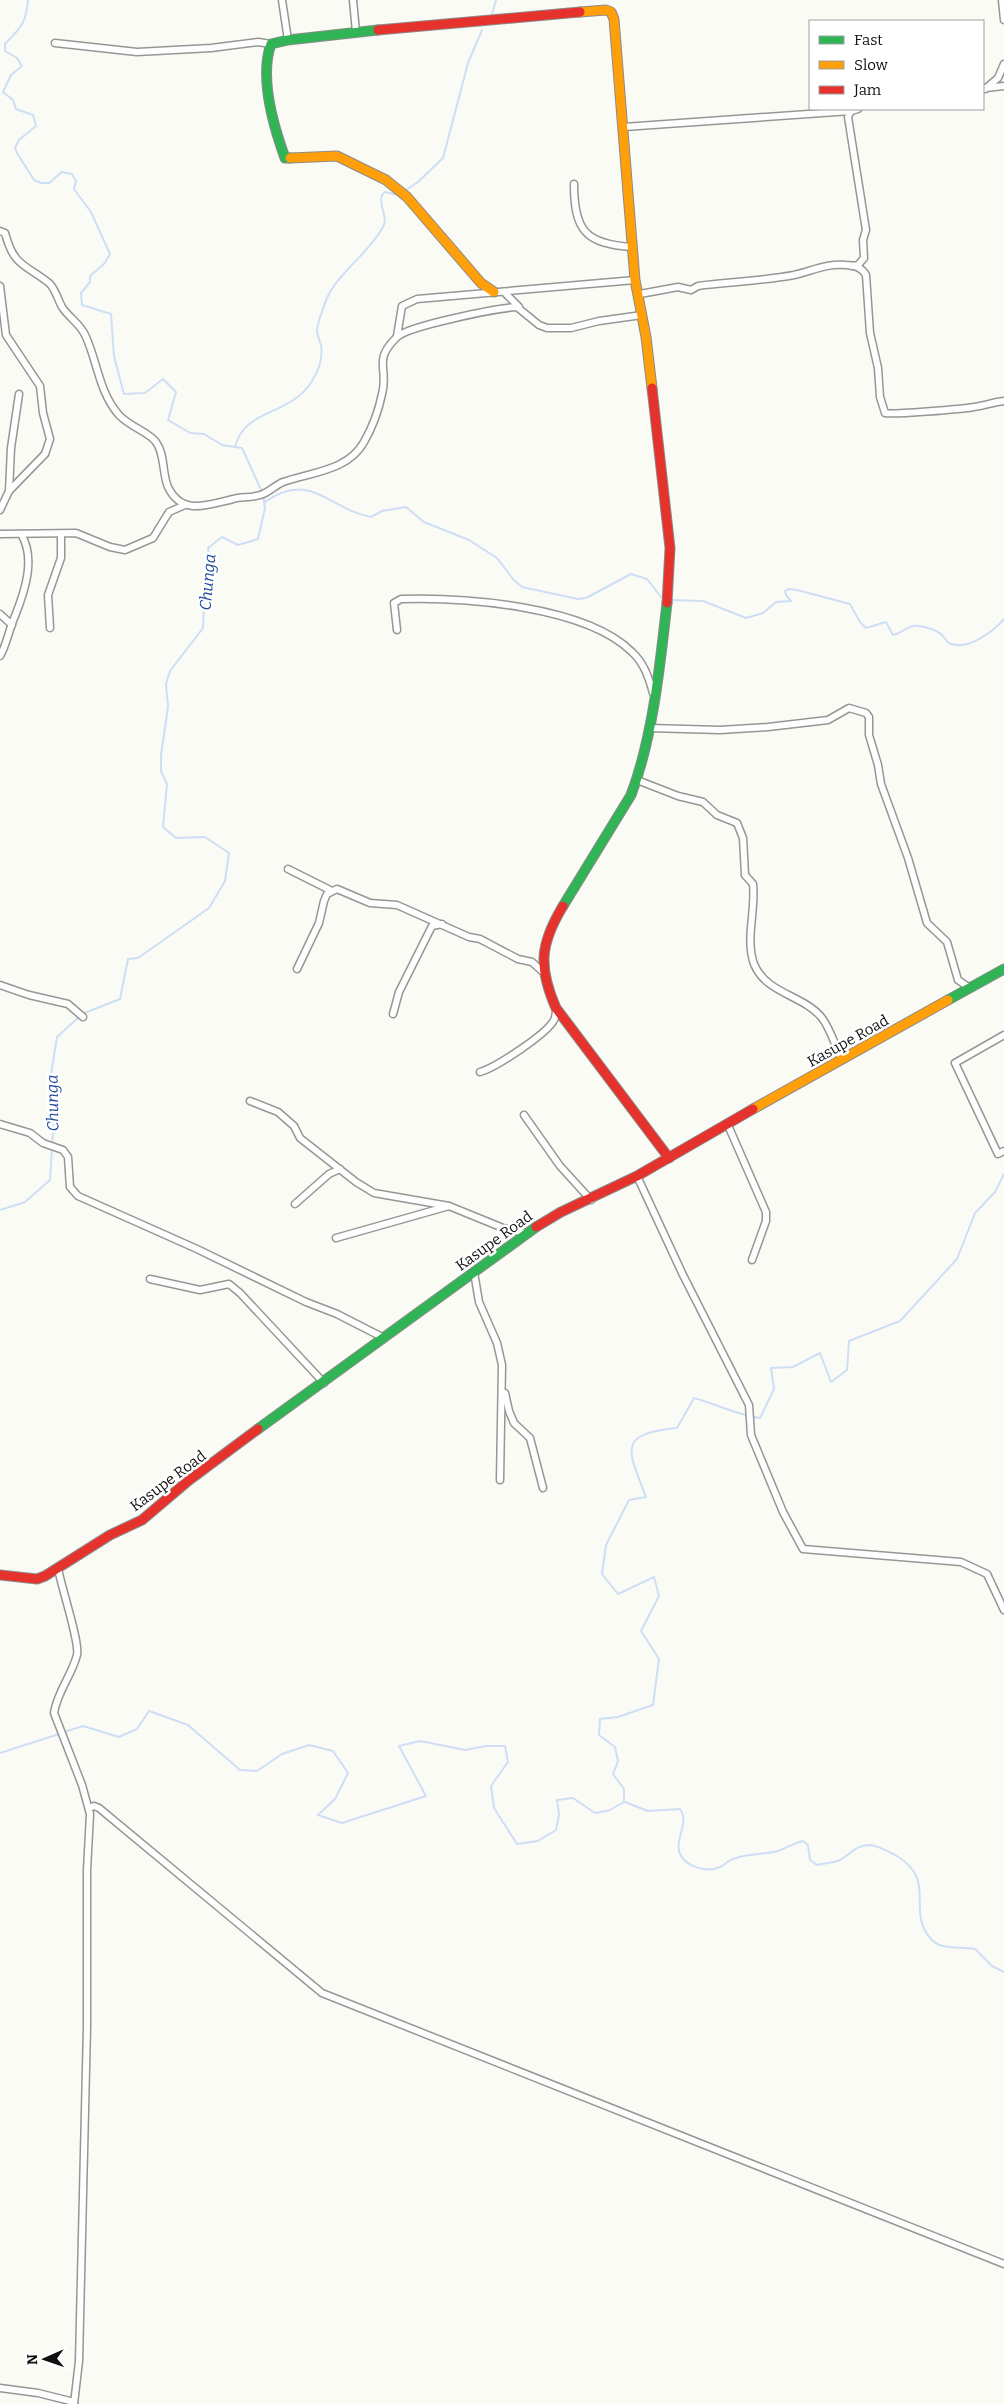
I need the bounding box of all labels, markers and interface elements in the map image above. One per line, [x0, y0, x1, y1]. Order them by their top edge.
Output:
legend [809, 20, 984, 110]
text: Fast [854, 31, 883, 49]
text: Slow [854, 56, 889, 74]
text: Jam [853, 81, 882, 99]
water label: Chunga [196, 553, 219, 611]
street label: Kasupe Road [804, 1011, 892, 1071]
water label: Chunga [43, 1074, 62, 1132]
street label: Kasupe Road [452, 1207, 536, 1275]
street label: Kasupe Road [127, 1447, 209, 1515]
north arrow [20, 2334, 70, 2384]
text: N [24, 2354, 41, 2365]

